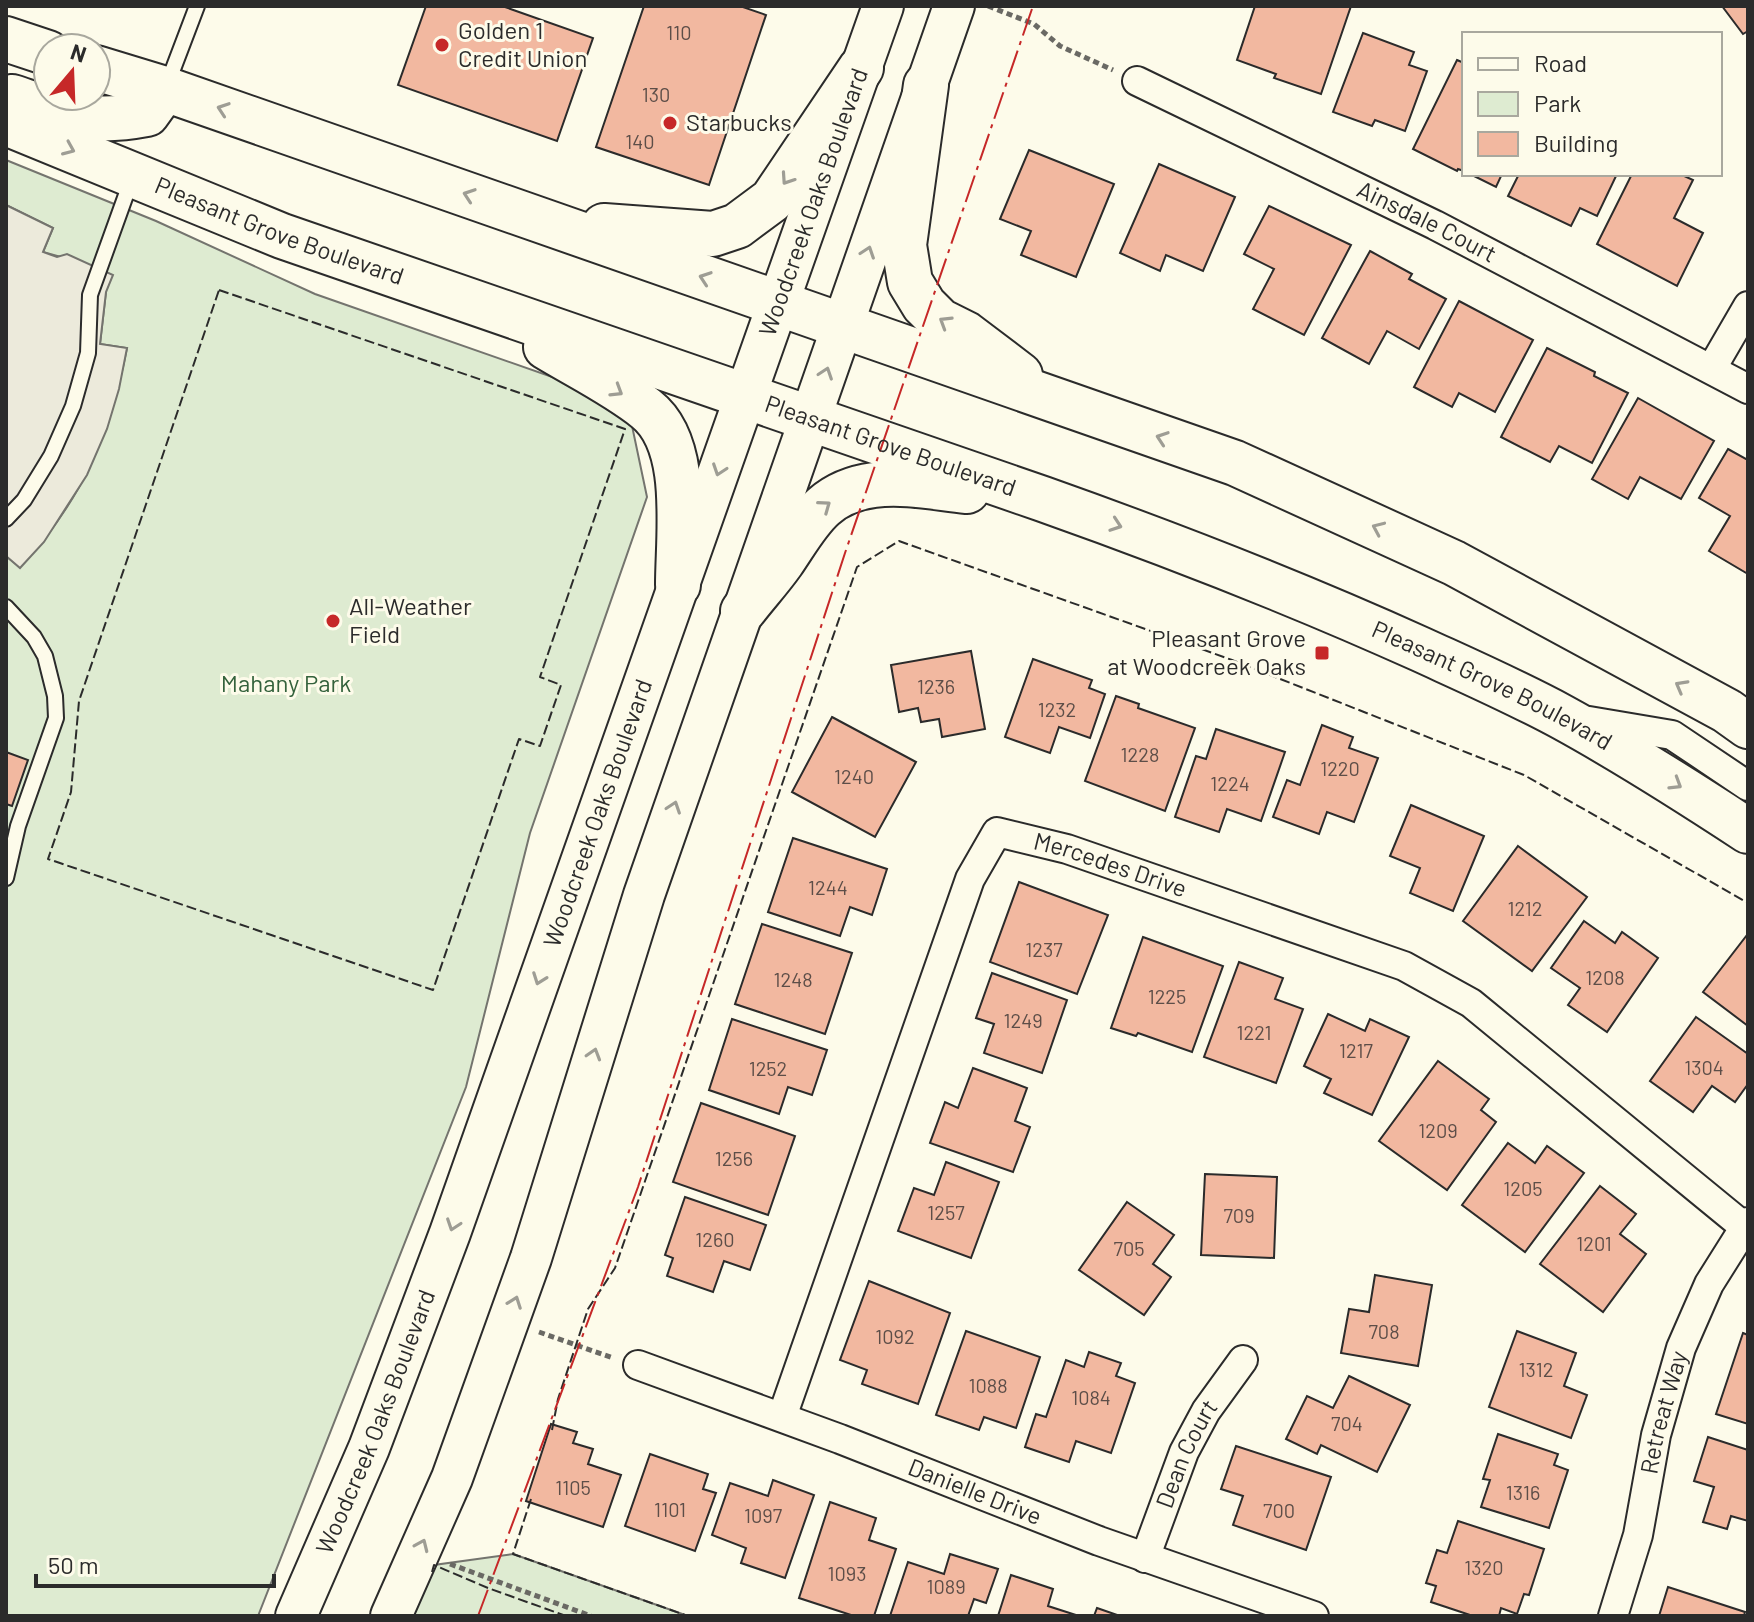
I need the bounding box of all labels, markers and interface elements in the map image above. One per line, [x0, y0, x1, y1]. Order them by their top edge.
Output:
place label: Golden 1 Credit Union [458, 15, 587, 72]
house number: 110 [666, 20, 692, 44]
north arrow [32, 32, 112, 112]
legend [1462, 32, 1722, 176]
marker: Golden 1 Credit Union [433, 36, 451, 54]
text: N [68, 37, 90, 67]
text: Road [1534, 48, 1587, 77]
street label: Woodcreek Oaks Boulevard [752, 64, 873, 340]
house number: 130 [642, 82, 670, 106]
text: Park [1534, 88, 1581, 117]
one-way arrow [217, 103, 231, 119]
place label: Starbucks [686, 107, 792, 136]
marker: Starbucks [661, 114, 679, 132]
text: Building [1534, 128, 1618, 157]
house number: 140 [625, 129, 655, 153]
one-way arrow [61, 140, 76, 156]
street label: Pleasant Grove Boulevard [151, 170, 408, 290]
one-way arrow [781, 171, 796, 185]
street label: Ainsdale Court [1353, 174, 1502, 268]
one-way arrow [463, 189, 477, 205]
one-way arrow [858, 246, 874, 260]
one-way arrow [698, 271, 712, 287]
one-way arrow [940, 317, 954, 332]
one-way arrow [816, 366, 833, 380]
one-way arrow [608, 381, 623, 396]
street label: Pleasant Grove Boulevard [762, 388, 1020, 502]
one-way arrow [1155, 431, 1169, 447]
one-way arrow [712, 462, 729, 476]
one-way arrow [816, 501, 831, 516]
one-way arrow [1108, 515, 1122, 532]
one-way arrow [1372, 522, 1386, 538]
place label: All-Weather Field [349, 591, 472, 648]
marker: All-Weather Field [324, 612, 342, 630]
street label: Pleasant Grove Boulevard [1368, 614, 1618, 755]
place label: Pleasant Grove at Woodcreek Oaks [1107, 623, 1306, 680]
marker: Pleasant Grove at Woodcreek Oaks [1313, 644, 1331, 662]
park label: Mahany Park [221, 668, 351, 697]
house number: 1236 [917, 674, 955, 698]
street label: Woodcreek Oaks Boulevard [536, 675, 657, 951]
one-way arrow [1675, 681, 1689, 696]
house number: 1232 [1038, 697, 1076, 721]
house number: 1228 [1121, 742, 1159, 766]
house number: 1220 [1320, 756, 1360, 780]
house number: 1240 [834, 764, 874, 788]
house number: 1224 [1210, 771, 1250, 795]
one-way arrow [1667, 775, 1682, 790]
one-way arrow [665, 801, 681, 815]
street label: Mercedes Drive [1031, 825, 1191, 902]
house number: 1244 [808, 875, 848, 899]
house number: 1212 [1507, 896, 1543, 920]
house number: 1237 [1025, 937, 1063, 961]
house number: 1208 [1585, 965, 1625, 989]
house number: 1248 [773, 967, 813, 991]
one-way arrow [532, 971, 548, 985]
house number: 1225 [1148, 984, 1186, 1008]
house number: 1249 [1003, 1008, 1043, 1032]
house number: 1221 [1236, 1020, 1272, 1044]
house number: 1217 [1339, 1038, 1373, 1062]
one-way arrow [585, 1048, 601, 1062]
house number: 1304 [1684, 1055, 1724, 1079]
house number: 1252 [749, 1056, 787, 1080]
house number: 1209 [1418, 1118, 1458, 1142]
house number: 1256 [715, 1146, 753, 1170]
house number: 1205 [1503, 1176, 1543, 1200]
house number: 1257 [927, 1200, 965, 1224]
house number: 709 [1223, 1203, 1255, 1227]
one-way arrow [446, 1217, 463, 1231]
house number: 1260 [695, 1227, 735, 1251]
house number: 1201 [1576, 1231, 1612, 1255]
house number: 705 [1113, 1236, 1145, 1260]
street label: Woodcreek Oaks Boulevard [309, 1285, 440, 1558]
one-way arrow [505, 1296, 522, 1310]
house number: 708 [1368, 1319, 1400, 1343]
house number: 1092 [875, 1324, 915, 1348]
street label: Retreat Way [1633, 1347, 1692, 1476]
house number: 1312 [1519, 1357, 1553, 1381]
house number: 1088 [968, 1373, 1008, 1397]
house number: 1084 [1071, 1385, 1111, 1409]
street label: Dean Court [1149, 1393, 1223, 1512]
house number: 704 [1331, 1411, 1363, 1435]
street label: Danielle Drive [904, 1451, 1046, 1530]
house number: 1105 [555, 1475, 591, 1499]
house number: 1316 [1506, 1480, 1540, 1504]
house number: 1101 [654, 1497, 686, 1521]
house number: 700 [1263, 1498, 1295, 1522]
house number: 1097 [744, 1503, 783, 1527]
scale bar [36, 1538, 274, 1588]
one-way arrow [413, 1538, 429, 1553]
text: 50 m [48, 1550, 99, 1579]
house number: 1320 [1464, 1555, 1504, 1579]
house number: 1093 [827, 1561, 867, 1585]
house number: 1089 [926, 1574, 966, 1598]

